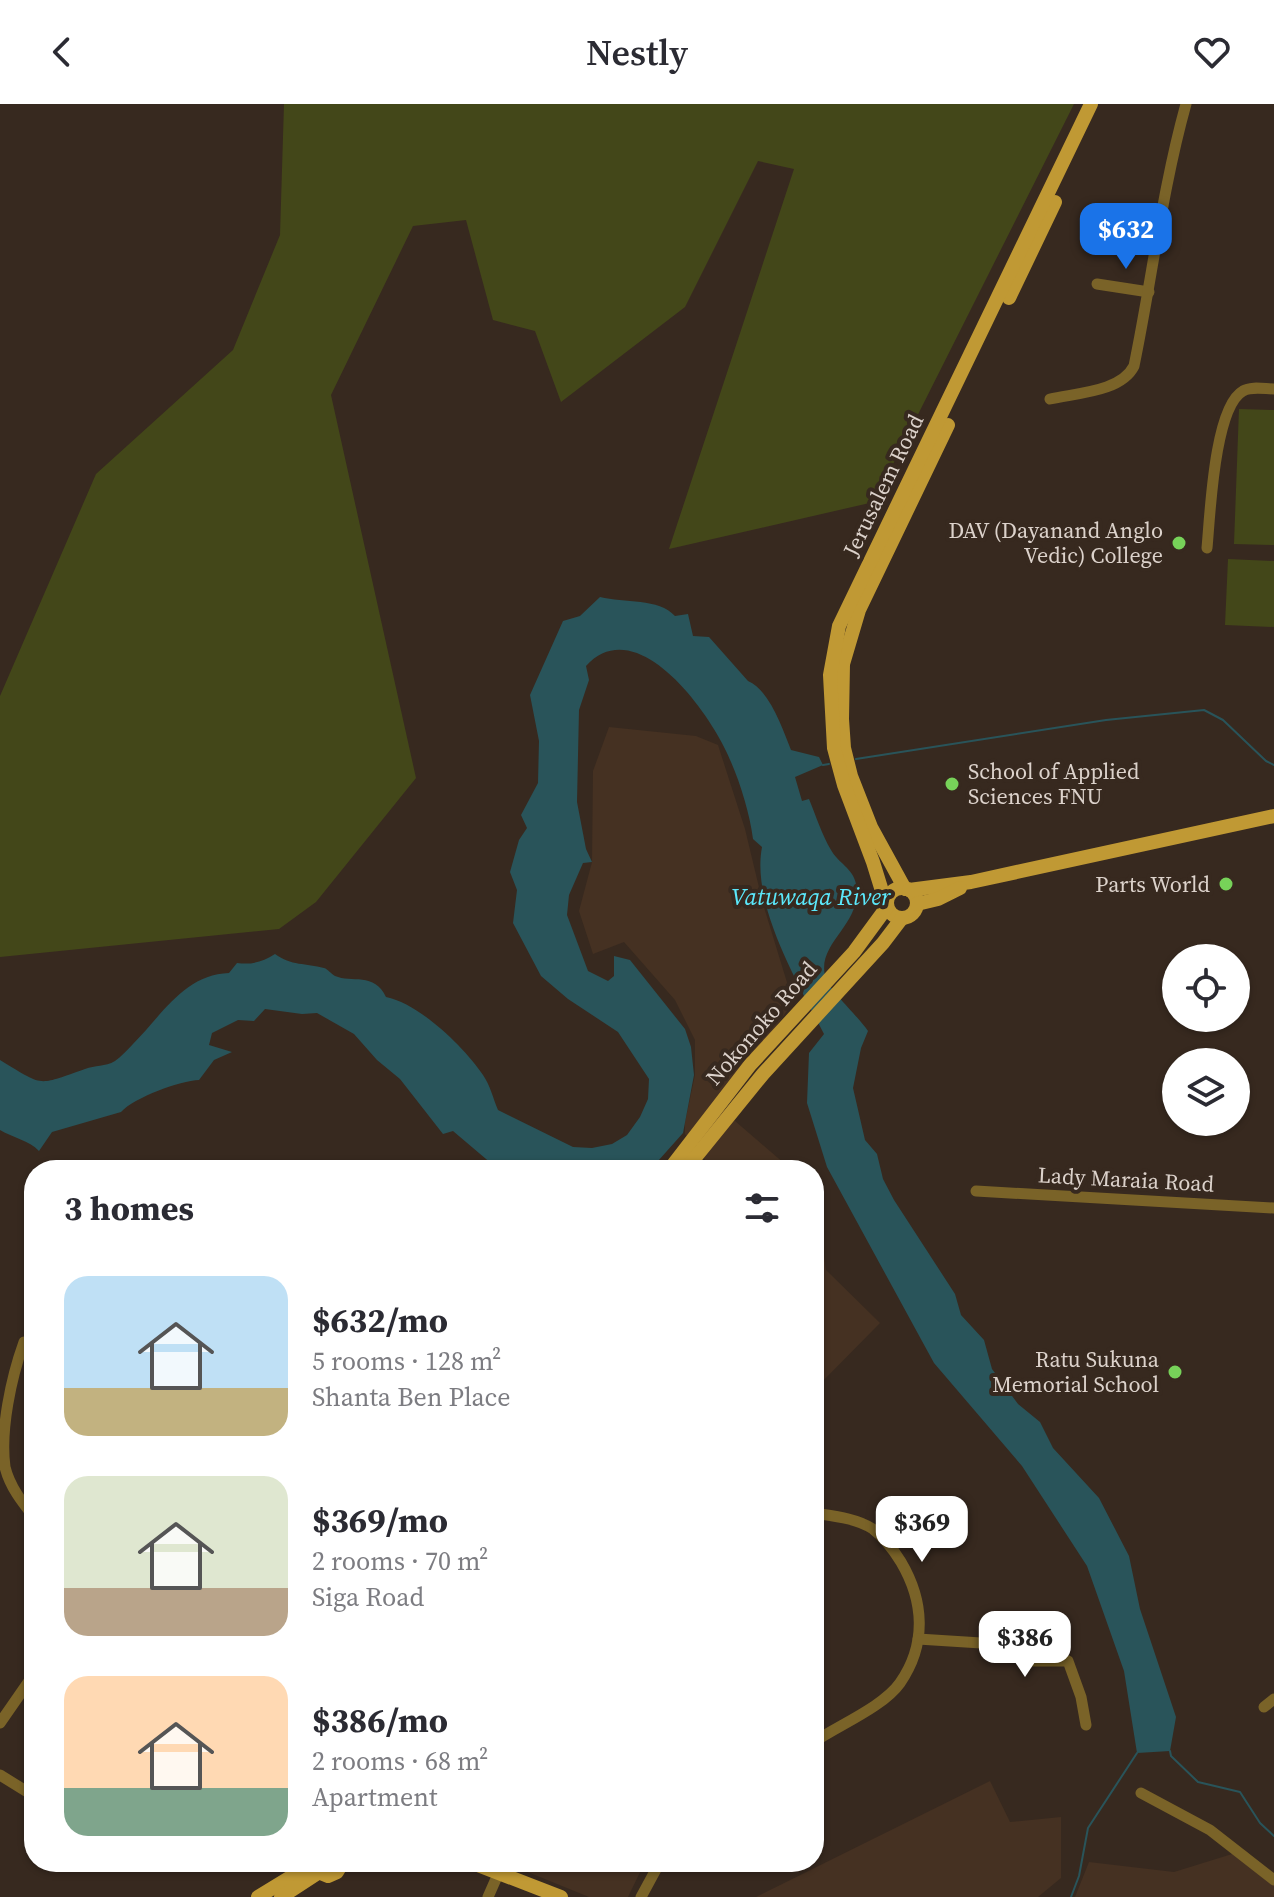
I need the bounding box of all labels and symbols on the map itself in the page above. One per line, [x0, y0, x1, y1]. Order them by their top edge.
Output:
pin: $632 [1079, 203, 1173, 271]
street label: Jerusalem Road [835, 409, 931, 562]
place label: DAV (Dayanand Anglo Vedic) College [948, 515, 1163, 570]
marker: DAV (Dayanand Anglo Vedic) College [1170, 534, 1188, 552]
place label: School of Applied Sciences FNU [968, 756, 1140, 811]
marker: School of Applied Sciences FNU [943, 775, 961, 793]
place label: Parts World [1095, 869, 1211, 899]
marker: Parts World [1217, 875, 1235, 893]
water label: Vatuwaqa River [731, 880, 892, 913]
street label: Nokonoko Road [699, 954, 824, 1091]
street label: Lady Maraia Road [1037, 1159, 1215, 1199]
place label: Ratu Sukuna Memorial School [992, 1344, 1160, 1399]
marker: Ratu Sukuna Memorial School [1166, 1363, 1184, 1381]
pin: $369 [875, 1496, 969, 1564]
pin: $386 [978, 1611, 1072, 1679]

